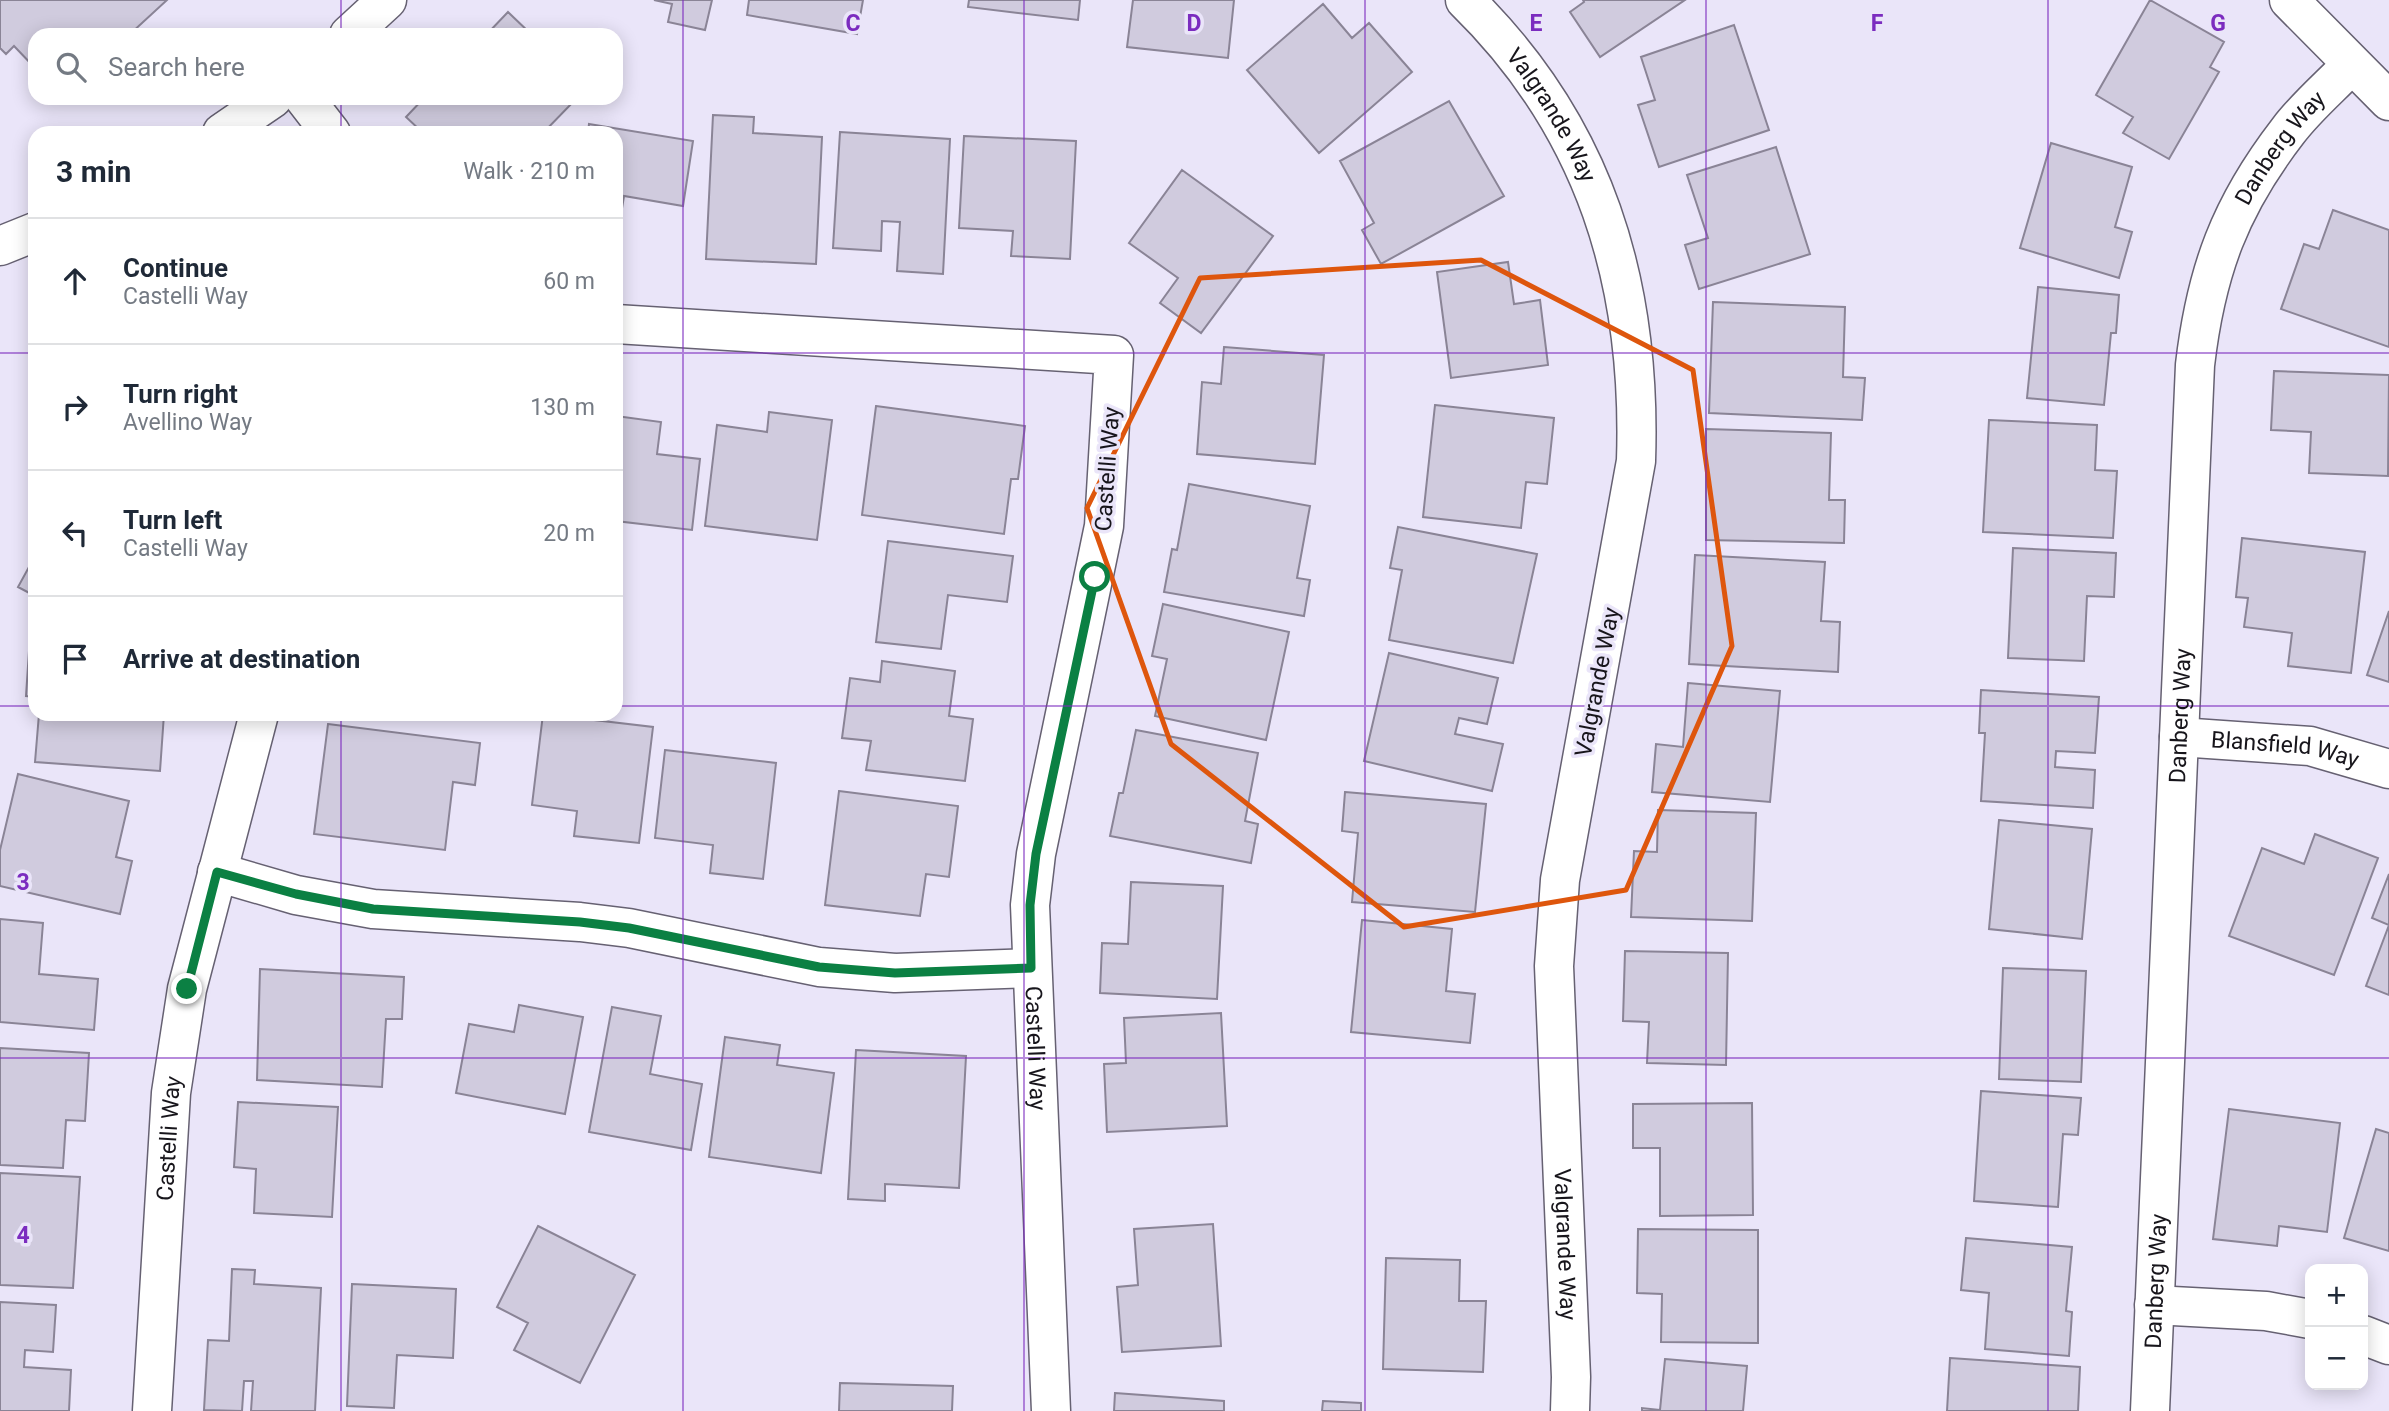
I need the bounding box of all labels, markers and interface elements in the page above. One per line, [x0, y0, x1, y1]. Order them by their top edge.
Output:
text: C [845, 10, 861, 37]
text: D [1187, 10, 1201, 37]
text: E [1530, 10, 1543, 37]
text: F [1871, 10, 1884, 37]
text: G [2210, 10, 2226, 37]
search box [28, 28, 623, 105]
street label: Valgrande Way [1501, 43, 1602, 186]
icon: search [52, 48, 90, 86]
text: Search here [108, 52, 245, 82]
street label: Danberg Way [2230, 85, 2331, 210]
text: 3 min [56, 154, 131, 189]
text: Walk · 210 m [463, 158, 595, 185]
text: Continue [123, 253, 228, 283]
icon: ahead [56, 262, 94, 300]
text: 60 m [543, 268, 595, 295]
text: Castelli Way [123, 283, 248, 310]
text: Turn right [123, 379, 238, 409]
icon: right [56, 388, 94, 426]
text: 130 m [530, 394, 595, 421]
street label: Castelli Way [1090, 406, 1125, 532]
text: Avellino Way [123, 409, 252, 436]
text: Turn left [123, 505, 222, 535]
icon: left [56, 514, 94, 552]
text: 20 m [543, 520, 595, 547]
text: Castelli Way [123, 535, 248, 562]
route start [1079, 561, 1110, 592]
street label: Valgrande Way [1570, 605, 1625, 759]
icon: arrive [56, 640, 94, 678]
text: Arrive at destination [123, 644, 360, 674]
street label: Danberg Way [2164, 648, 2197, 784]
street label: Blansfield Way [2210, 726, 2362, 774]
text: 3 [16, 869, 30, 896]
route end [171, 973, 202, 1004]
street label: Castelli Way [1019, 985, 1052, 1111]
street label: Castelli Way [152, 1074, 187, 1202]
street label: Valgrande Way [1548, 1168, 1582, 1321]
street label: Danberg Way [2140, 1213, 2172, 1349]
text: 4 [16, 1222, 30, 1249]
map controls [2305, 1264, 2368, 1390]
button: + [2305, 1264, 2368, 1327]
button: − [2305, 1327, 2368, 1390]

